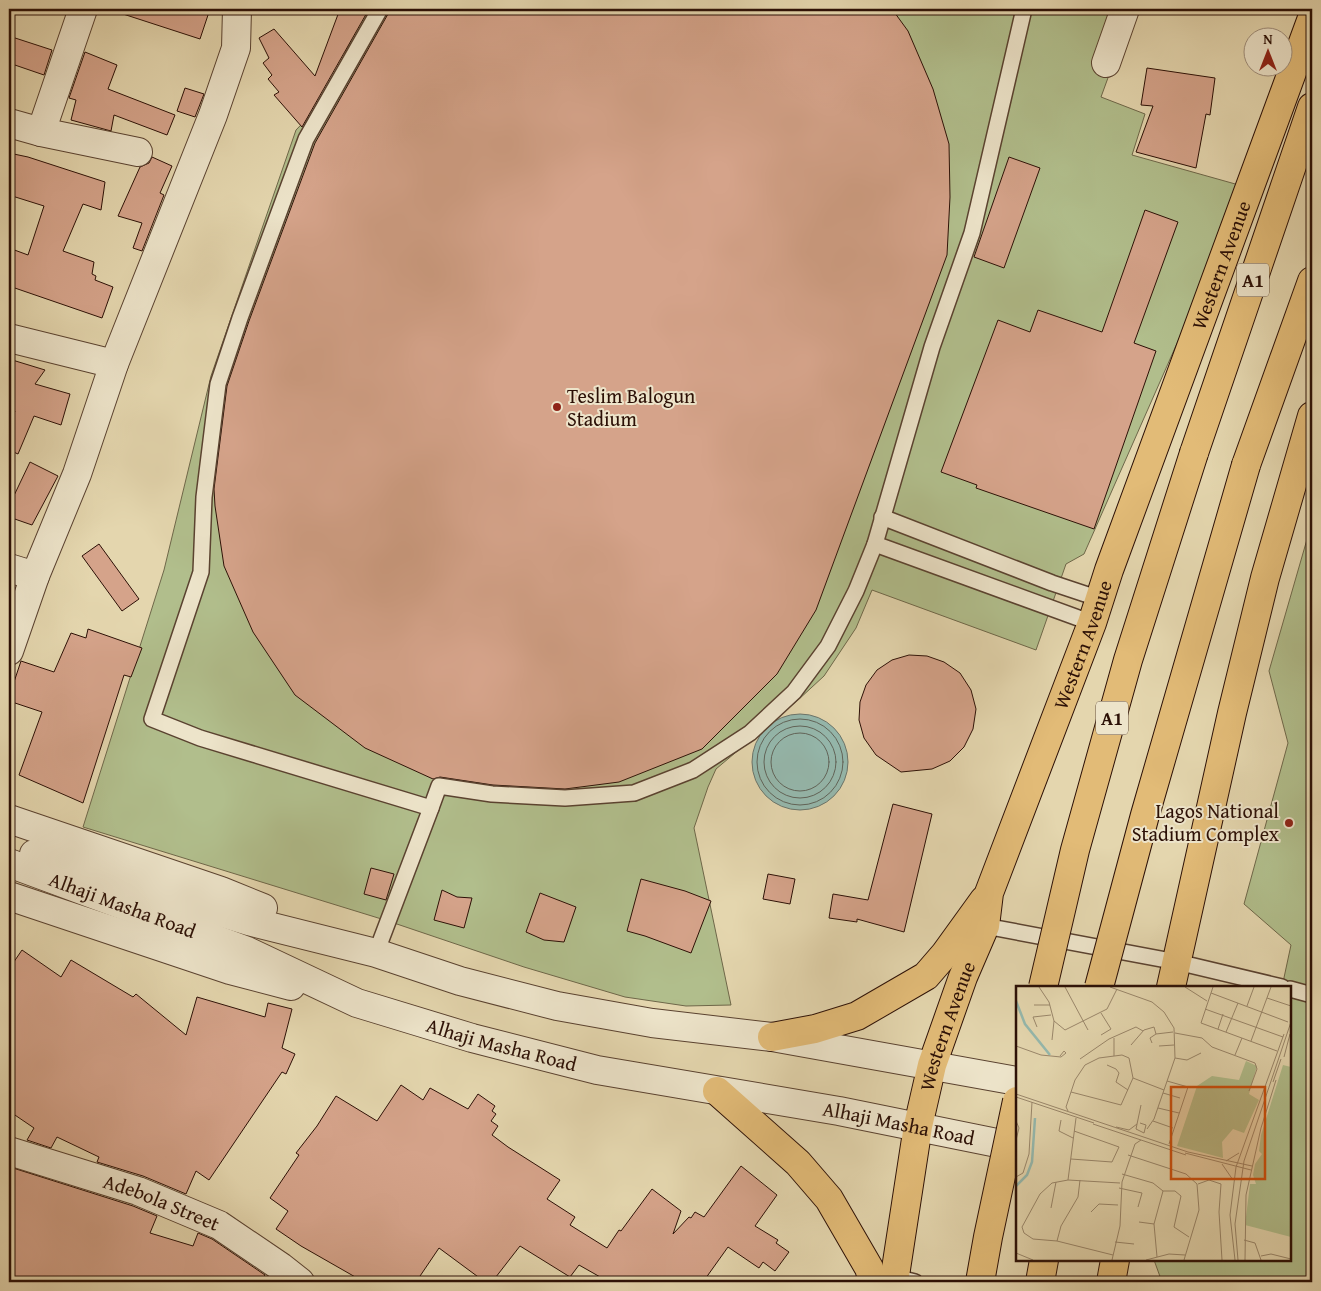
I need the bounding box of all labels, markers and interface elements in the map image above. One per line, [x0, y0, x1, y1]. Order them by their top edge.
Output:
north arrow [1244, 28, 1294, 78]
text: N [1263, 29, 1273, 49]
street label: Western Avenue [1184, 196, 1258, 333]
road number: A1 [1237, 264, 1269, 296]
place label: Teslim Balogun Stadium [567, 381, 695, 433]
marker: Teslim Balogun Stadium [551, 401, 563, 413]
street label: Western Avenue [1045, 576, 1119, 713]
road number: A1 [1096, 701, 1128, 734]
place label: Lagos National Stadium Complex [1132, 796, 1280, 848]
marker: Lagos National Stadium Complex [1283, 817, 1295, 829]
street label: Alhaji Masha Road [45, 864, 201, 945]
street label: Western Avenue [912, 956, 982, 1094]
inset map [1016, 986, 1291, 1261]
street label: Alhaji Masha Road [423, 1010, 580, 1078]
street label: Alhaji Masha Road [820, 1093, 978, 1152]
street label: Adebola Street [100, 1166, 224, 1238]

